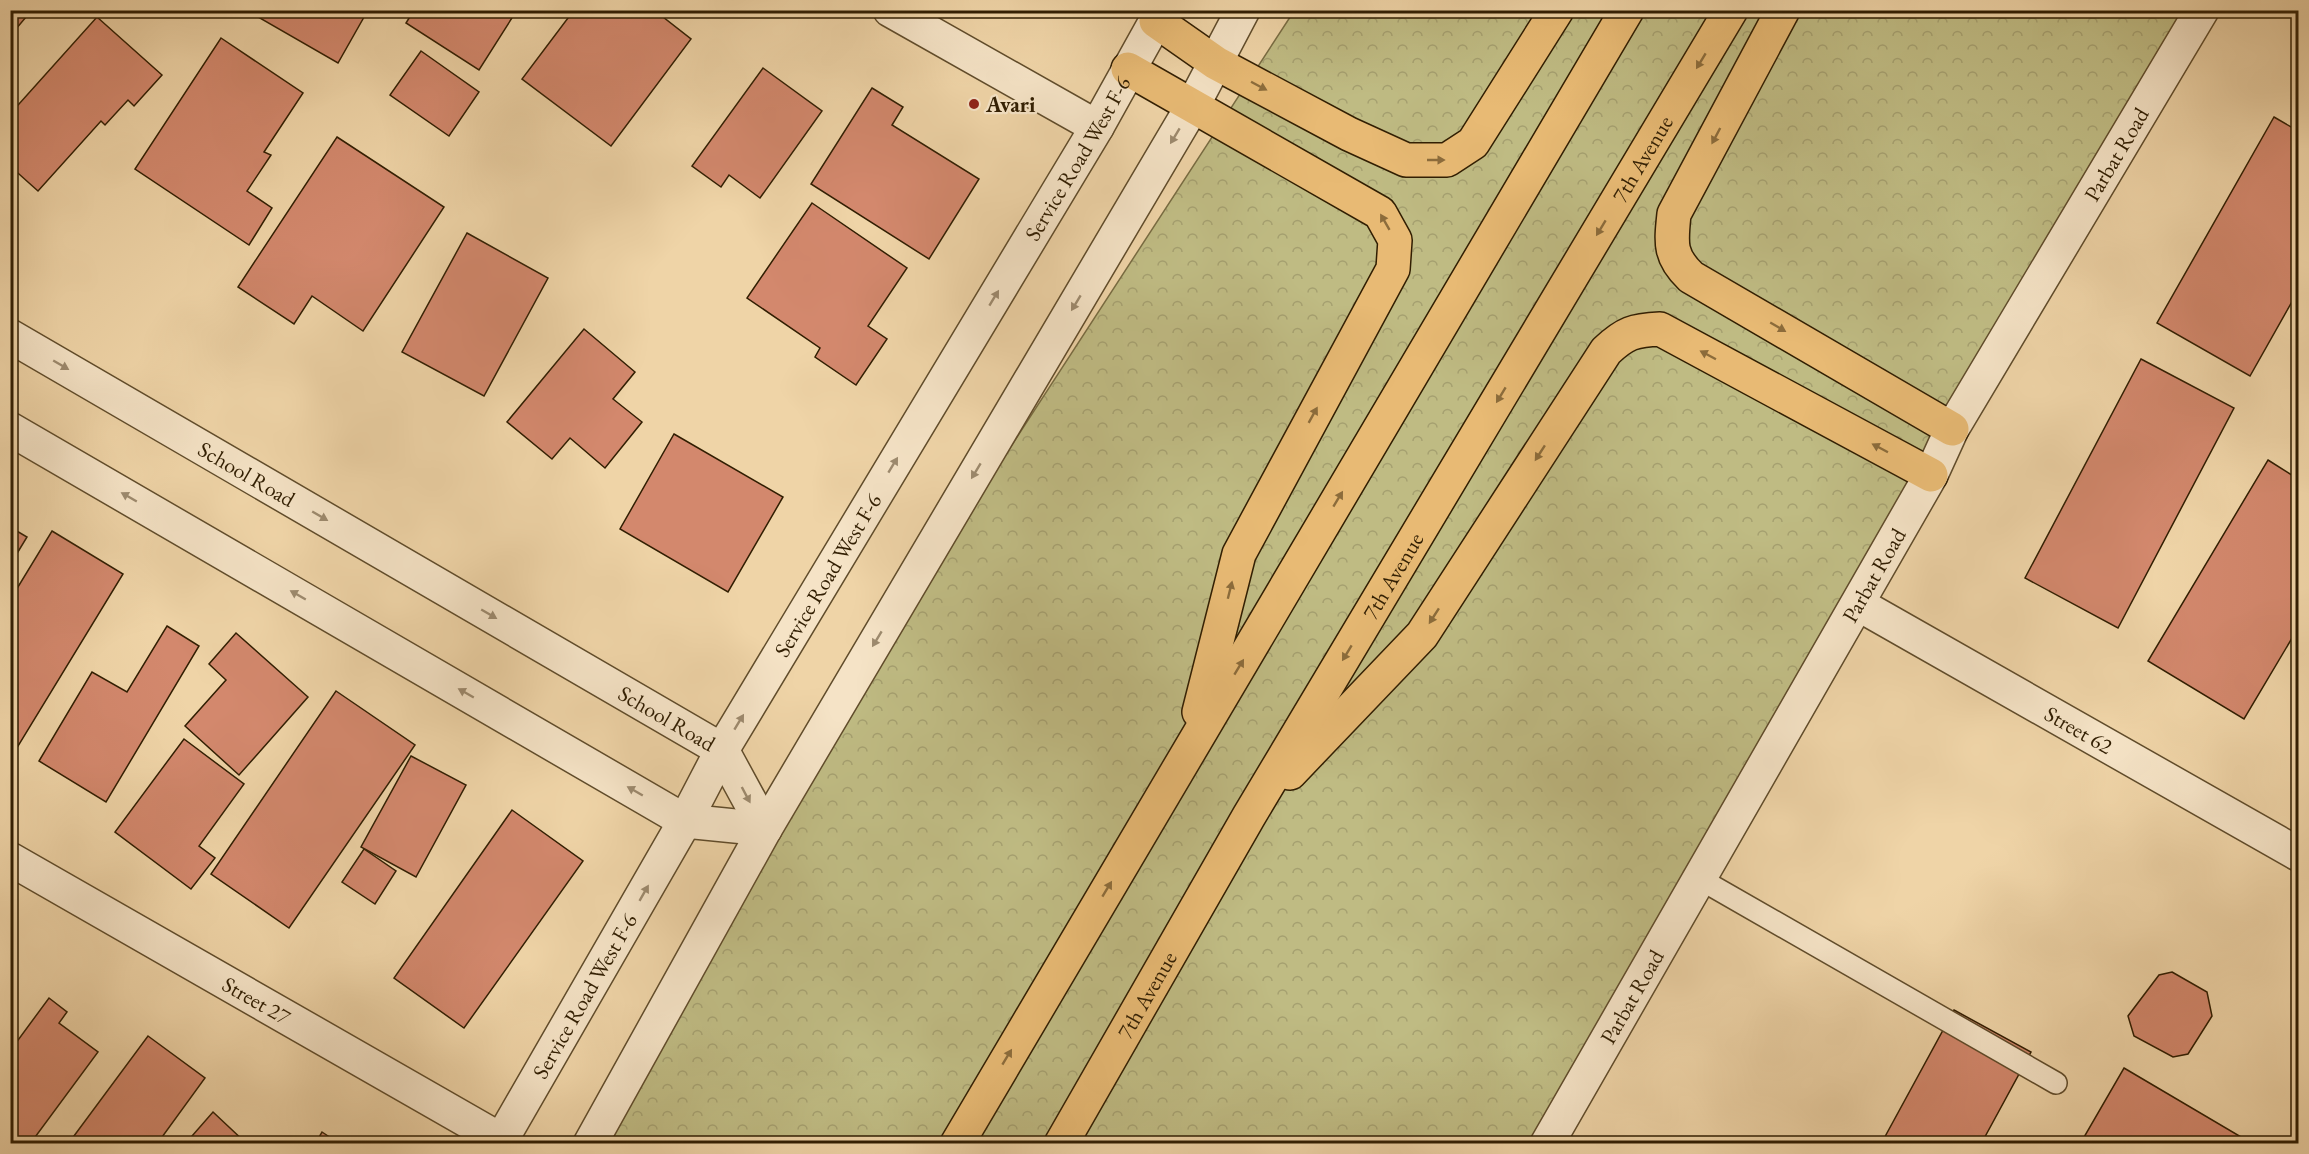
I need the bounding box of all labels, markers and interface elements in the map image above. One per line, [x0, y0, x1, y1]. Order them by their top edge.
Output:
one-way arrow [1696, 53, 1706, 70]
street label: Service Road West F-6 [1018, 71, 1137, 246]
one-way arrow [1250, 81, 1267, 91]
place label: Avari [985, 90, 1036, 119]
marker: Avari [967, 97, 981, 111]
street label: Parbat Road [2077, 101, 2156, 206]
street label: 7th Avenue [1605, 109, 1680, 207]
one-way arrow [1170, 128, 1180, 145]
one-way arrow [1711, 128, 1721, 145]
one-way arrow [1426, 155, 1445, 165]
one-way arrow [1380, 213, 1390, 230]
one-way arrow [1595, 220, 1606, 236]
one-way arrow [988, 290, 999, 306]
one-way arrow [1070, 295, 1081, 311]
one-way arrow [1770, 322, 1787, 332]
one-way arrow [1700, 350, 1717, 360]
one-way arrow [53, 360, 70, 370]
one-way arrow [1495, 387, 1506, 403]
one-way arrow [1308, 406, 1318, 423]
street label: School Road [193, 434, 301, 514]
one-way arrow [1871, 443, 1888, 453]
one-way arrow [1534, 444, 1546, 460]
one-way arrow [888, 457, 899, 473]
one-way arrow [971, 463, 982, 479]
street label: Service Road West F-6 [767, 487, 888, 662]
one-way arrow [1332, 491, 1343, 507]
one-way arrow [121, 492, 137, 503]
one-way arrow [312, 511, 329, 521]
street label: Parbat Road [1835, 522, 1913, 627]
street label: 7th Avenue [1355, 527, 1430, 625]
one-way arrow [1226, 581, 1235, 599]
one-way arrow [290, 590, 306, 601]
one-way arrow [1429, 608, 1440, 624]
one-way arrow [481, 609, 497, 620]
one-way arrow [872, 631, 882, 648]
one-way arrow [1341, 645, 1352, 661]
one-way arrow [1233, 659, 1244, 675]
street label: School Road [613, 678, 722, 758]
one-way arrow [458, 688, 474, 699]
street label: Street 62 [2040, 699, 2119, 761]
one-way arrow [733, 714, 744, 730]
one-way arrow [627, 786, 643, 797]
one-way arrow [741, 787, 751, 804]
one-way arrow [1102, 880, 1112, 897]
one-way arrow [639, 884, 649, 901]
street label: Service Road West F-6 [525, 908, 644, 1084]
street label: Parbat Road [1593, 943, 1671, 1049]
street label: 7th Avenue [1110, 945, 1183, 1044]
street label: Street 27 [217, 969, 296, 1031]
one-way arrow [1002, 1048, 1012, 1065]

